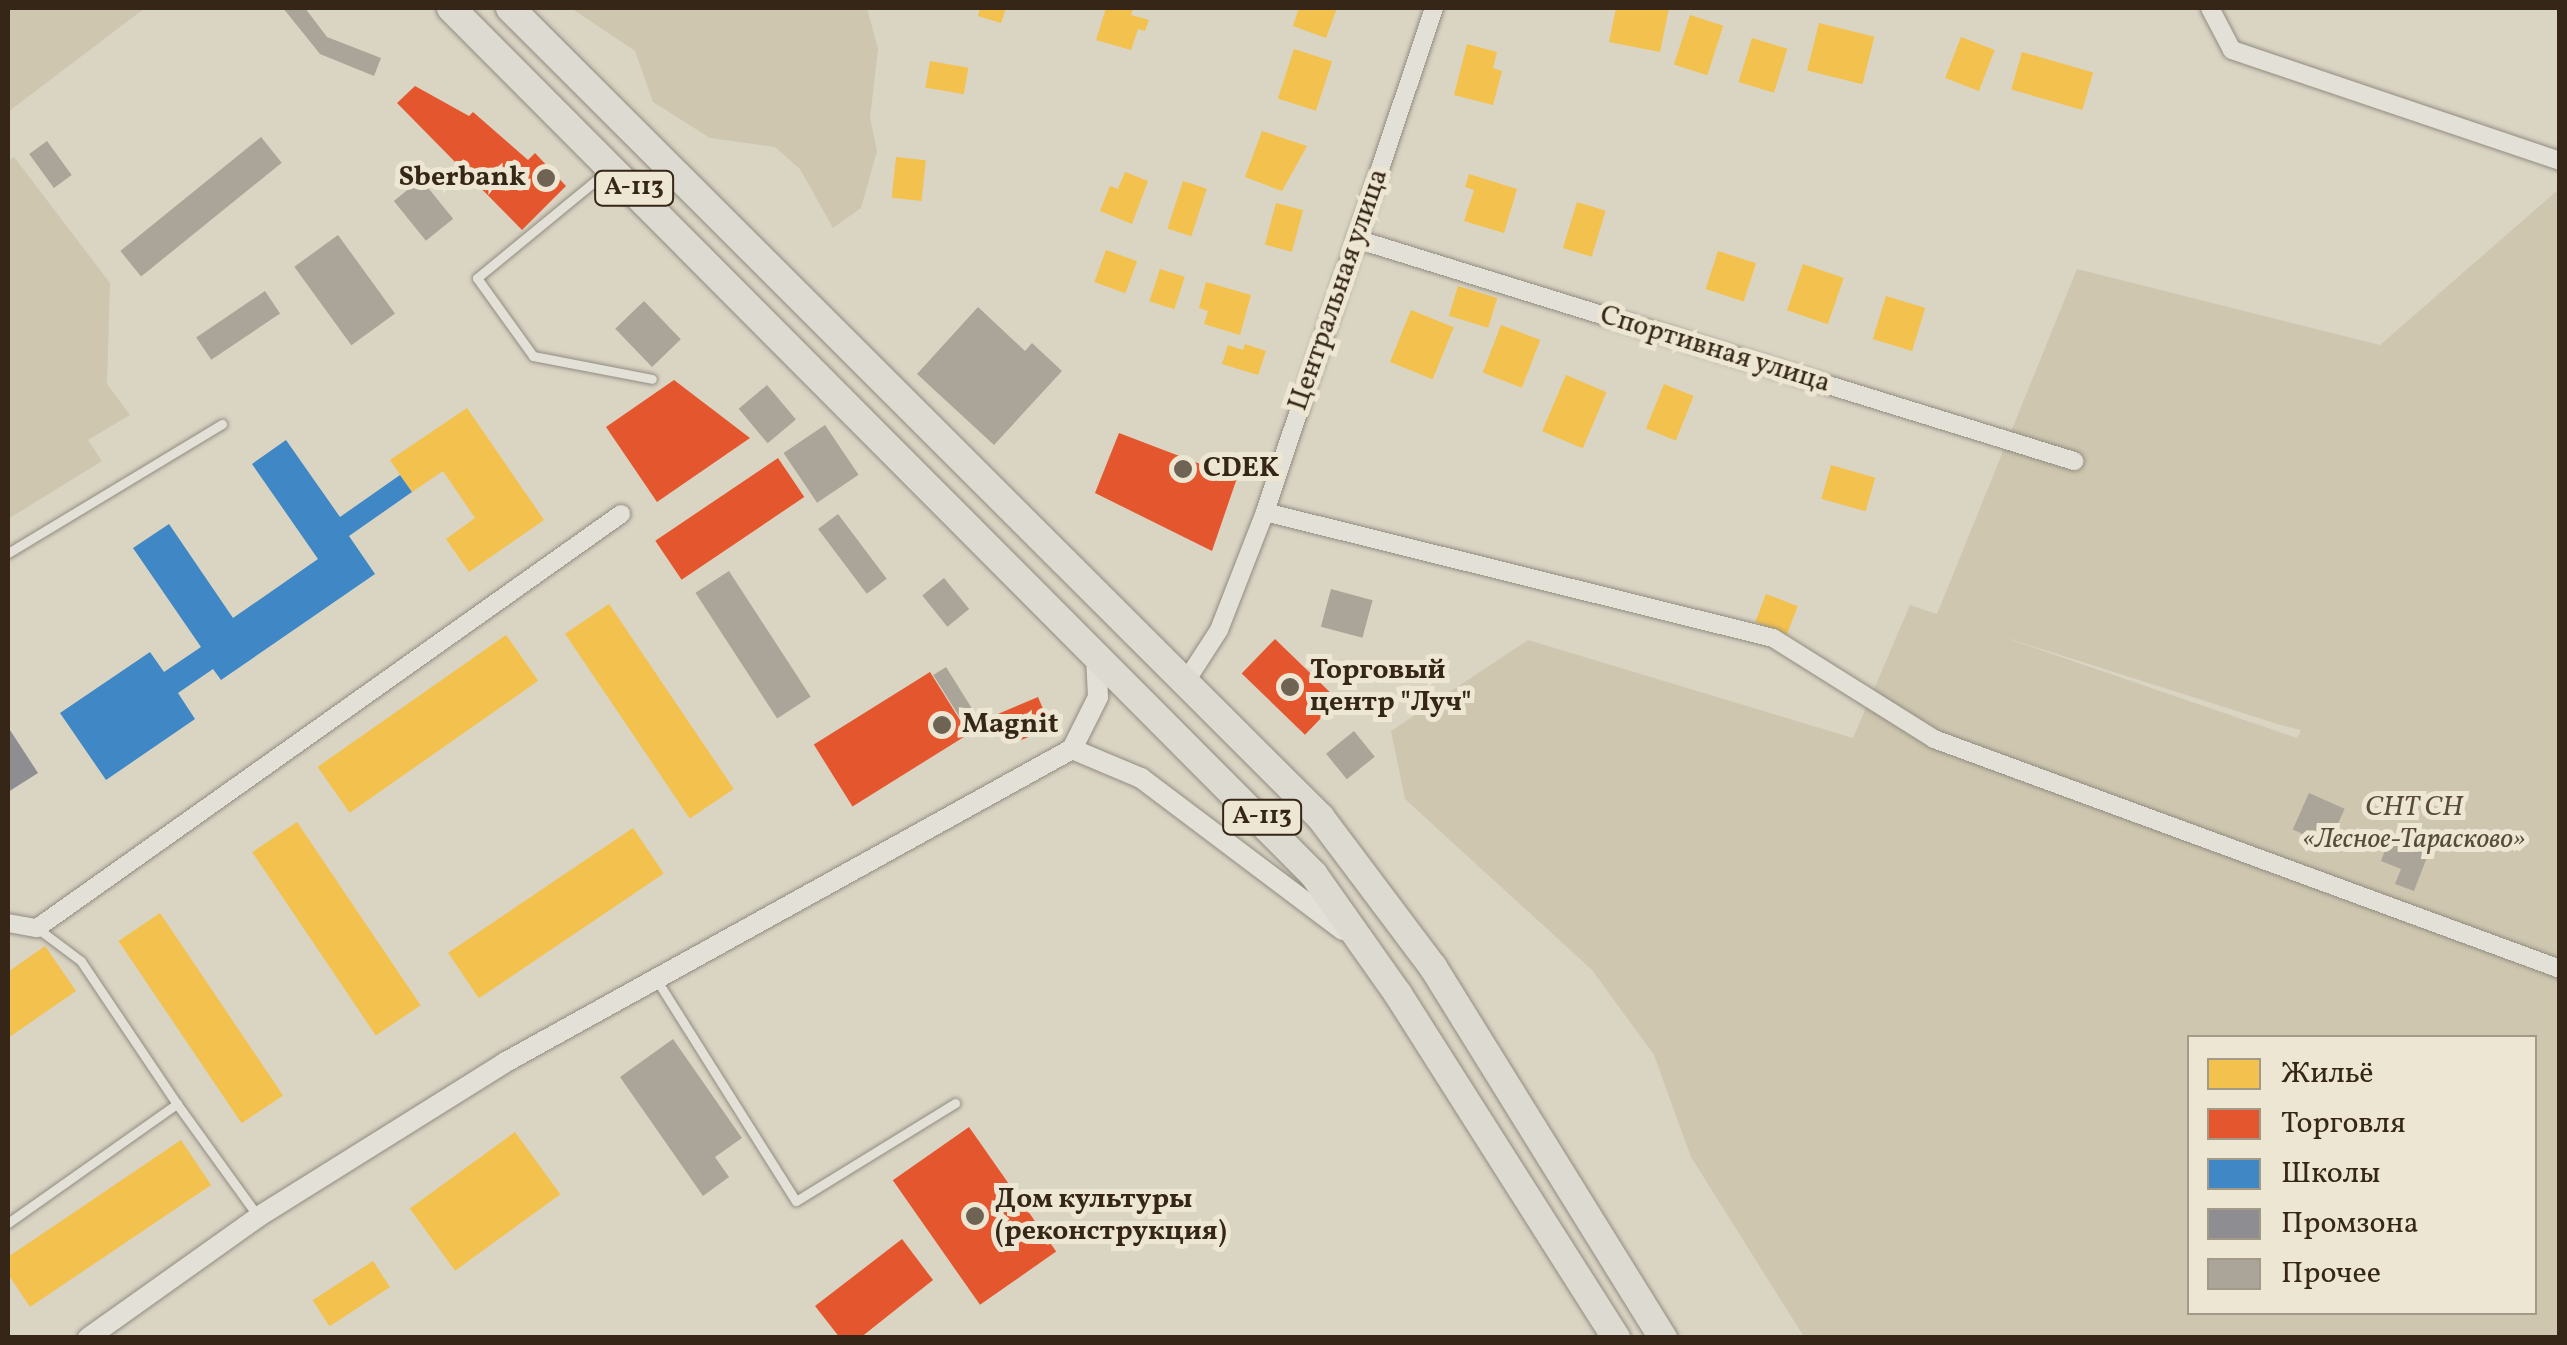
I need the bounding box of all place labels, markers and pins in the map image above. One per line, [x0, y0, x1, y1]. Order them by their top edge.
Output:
place label: Sberbank [398, 161, 526, 195]
marker: Sberbank [535, 167, 557, 189]
place label: CDEK [1203, 452, 1279, 486]
marker: CDEK [1172, 458, 1194, 480]
place label: Торговый центр "Луч" [1310, 654, 1472, 720]
marker: Торговый центр "Луч" [1279, 676, 1301, 698]
place label: Magnit [962, 708, 1059, 742]
marker: Magnit [931, 714, 953, 736]
place label: Дом культуры (реконструкция) [995, 1183, 1227, 1249]
marker: Дом культуры (реконструкция) [964, 1205, 986, 1227]

